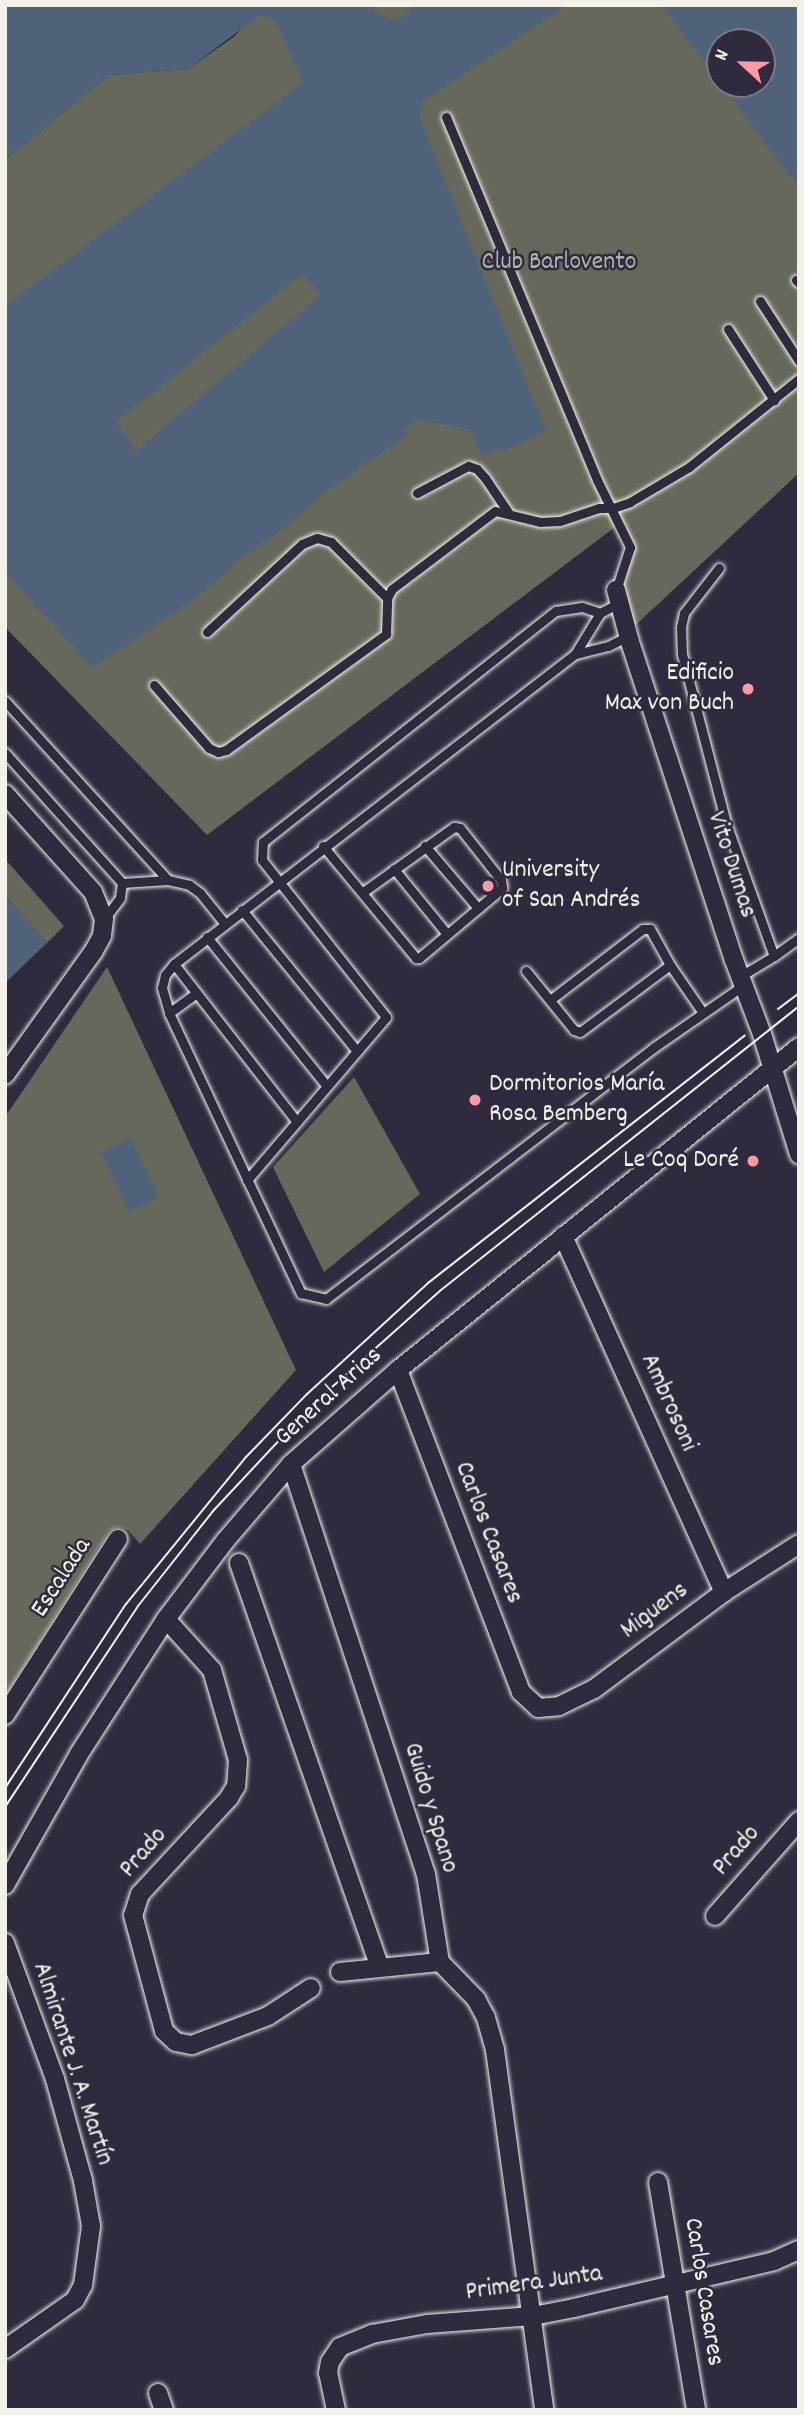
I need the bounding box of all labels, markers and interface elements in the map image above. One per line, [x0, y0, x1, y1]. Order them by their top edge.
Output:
north arrow [706, 28, 776, 98]
text: N [709, 46, 737, 65]
park label: Club Barlovento [482, 247, 636, 279]
place label: Edificio Max von Buch [605, 658, 734, 720]
marker: Edificio Max von Buch [740, 681, 756, 697]
street label: Vito Dumas [699, 808, 763, 922]
place label: University of San Andrés [502, 855, 641, 917]
marker: University of San Andrés [480, 878, 496, 894]
place label: Dormitorios María Rosa Bemberg [489, 1069, 664, 1130]
marker: Dormitorios María Rosa Bemberg [467, 1092, 483, 1108]
place label: Le Coq Doré [623, 1145, 739, 1177]
marker: Le Coq Doré [745, 1153, 761, 1169]
street label: General Arias [269, 1341, 389, 1453]
street label: Ambrosoni [633, 1349, 703, 1457]
street label: Carlos Casares [447, 1458, 529, 1608]
street label: Escalada [25, 1533, 99, 1623]
street label: Miguens [615, 1575, 695, 1647]
street label: Guido y Spano [395, 1739, 465, 1877]
street label: Prado [706, 1819, 768, 1883]
street label: Prado [113, 1821, 175, 1885]
street label: Almirante J. A. Martín [24, 1959, 120, 2169]
street label: Carlos Casares [676, 2216, 730, 2368]
street label: Primera Junta [464, 2259, 604, 2309]

